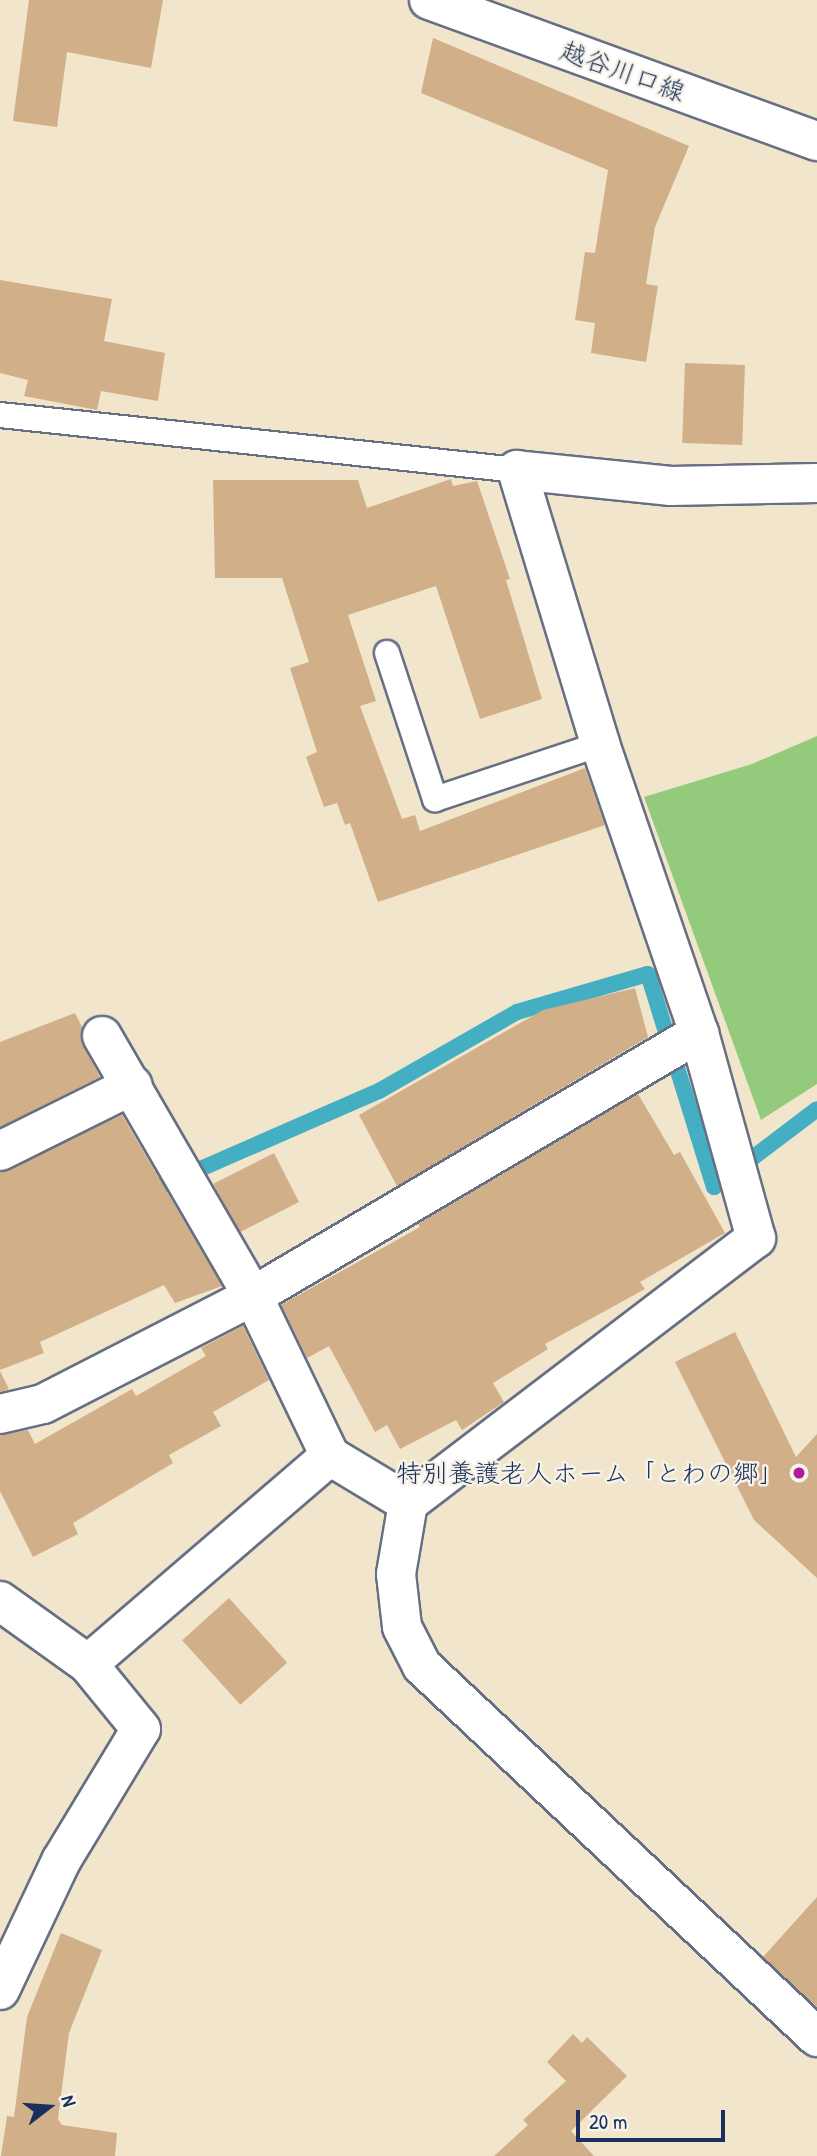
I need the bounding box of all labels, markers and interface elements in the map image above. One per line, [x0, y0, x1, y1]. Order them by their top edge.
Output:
street label: 越谷川口線 [557, 34, 689, 108]
place label: 特別養護老人ホーム「とわの郷」 [395, 1457, 785, 1489]
marker: 特別養護老人ホーム「とわの郷」 [791, 1465, 807, 1481]
north arrow [14, 2072, 84, 2142]
text: N [55, 2092, 83, 2109]
scale bar [579, 2096, 728, 2140]
text: 20 m [589, 2107, 627, 2136]

